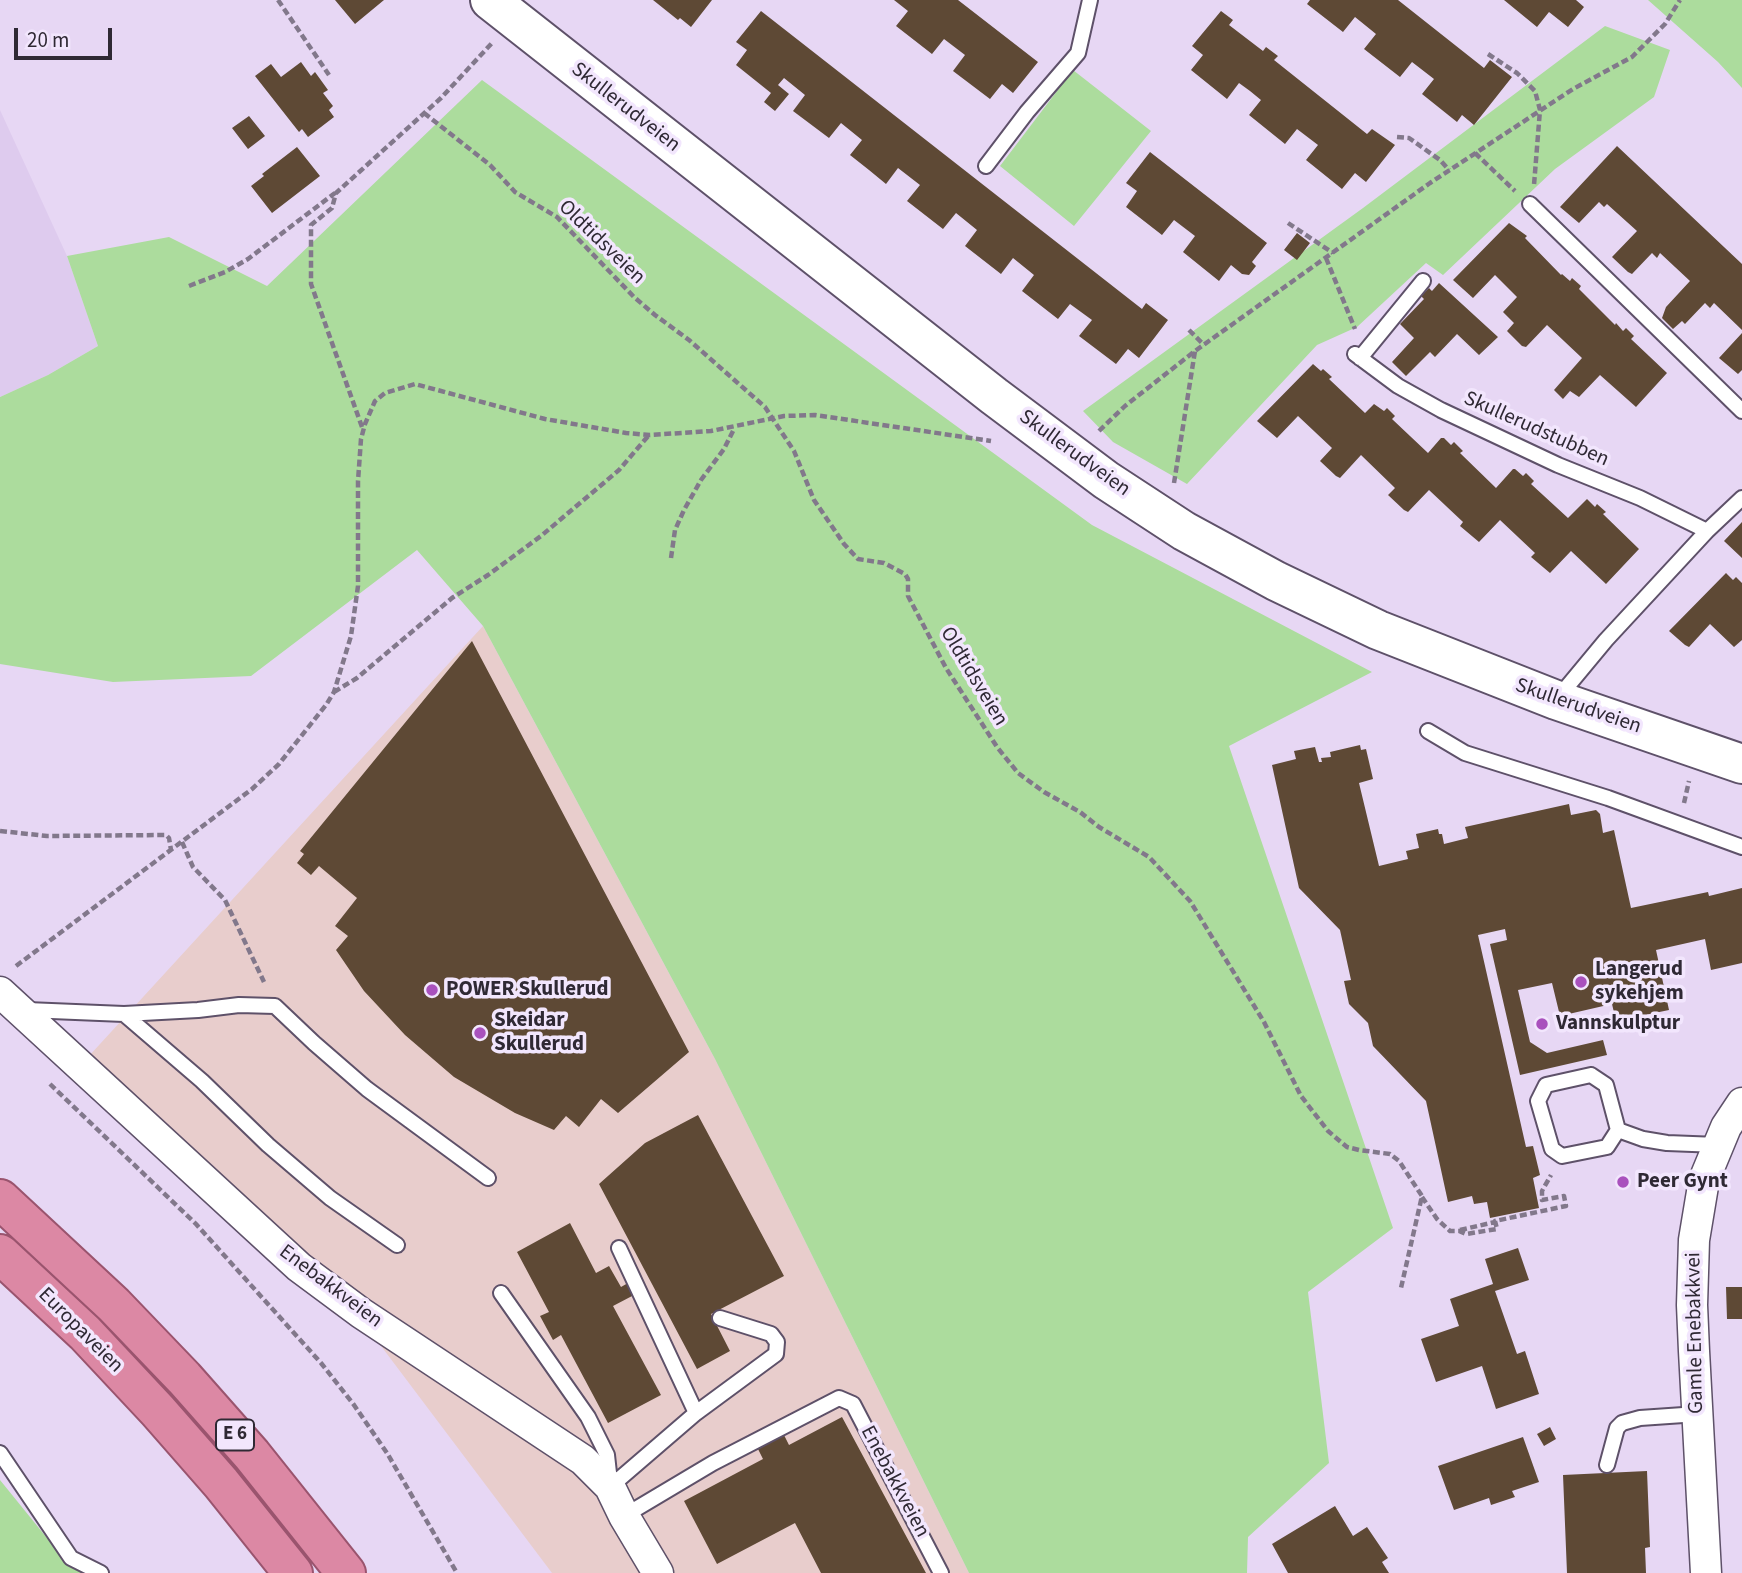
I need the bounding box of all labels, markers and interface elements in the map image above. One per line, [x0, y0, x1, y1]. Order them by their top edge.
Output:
scale bar [18, 14, 116, 58]
text: 20 m [27, 25, 69, 55]
street label: Skullerudveien [565, 58, 685, 158]
street label: Oldtidsveien [552, 195, 650, 291]
street label: Skullerudstubben [1459, 387, 1613, 473]
street label: Skullerudveien [1013, 405, 1135, 503]
street label: Oldtidsveien [934, 623, 1012, 731]
street label: Skullerudveien [1512, 674, 1644, 740]
place label: Langerud sykehjem [1595, 957, 1684, 1007]
marker: Langerud sykehjem [1573, 974, 1589, 990]
place label: POWER Skullerud [446, 977, 608, 1003]
marker: POWER Skullerud [424, 982, 440, 998]
place label: Skeidar Skullerud [494, 1008, 584, 1058]
place label: Vannskulptur [1556, 1011, 1680, 1037]
marker: Vannskulptur [1534, 1016, 1550, 1032]
marker: Skeidar Skullerud [472, 1025, 488, 1041]
place label: Peer Gynt [1637, 1169, 1728, 1195]
marker: Peer Gynt [1615, 1174, 1631, 1190]
street label: Enebakkveien [273, 1240, 387, 1334]
street label: Gamle Enebakkvei [1682, 1252, 1710, 1414]
street label: Europaveien [32, 1283, 128, 1379]
road number: E 6 [216, 1420, 254, 1450]
street label: Enebakkveien [854, 1422, 934, 1542]

